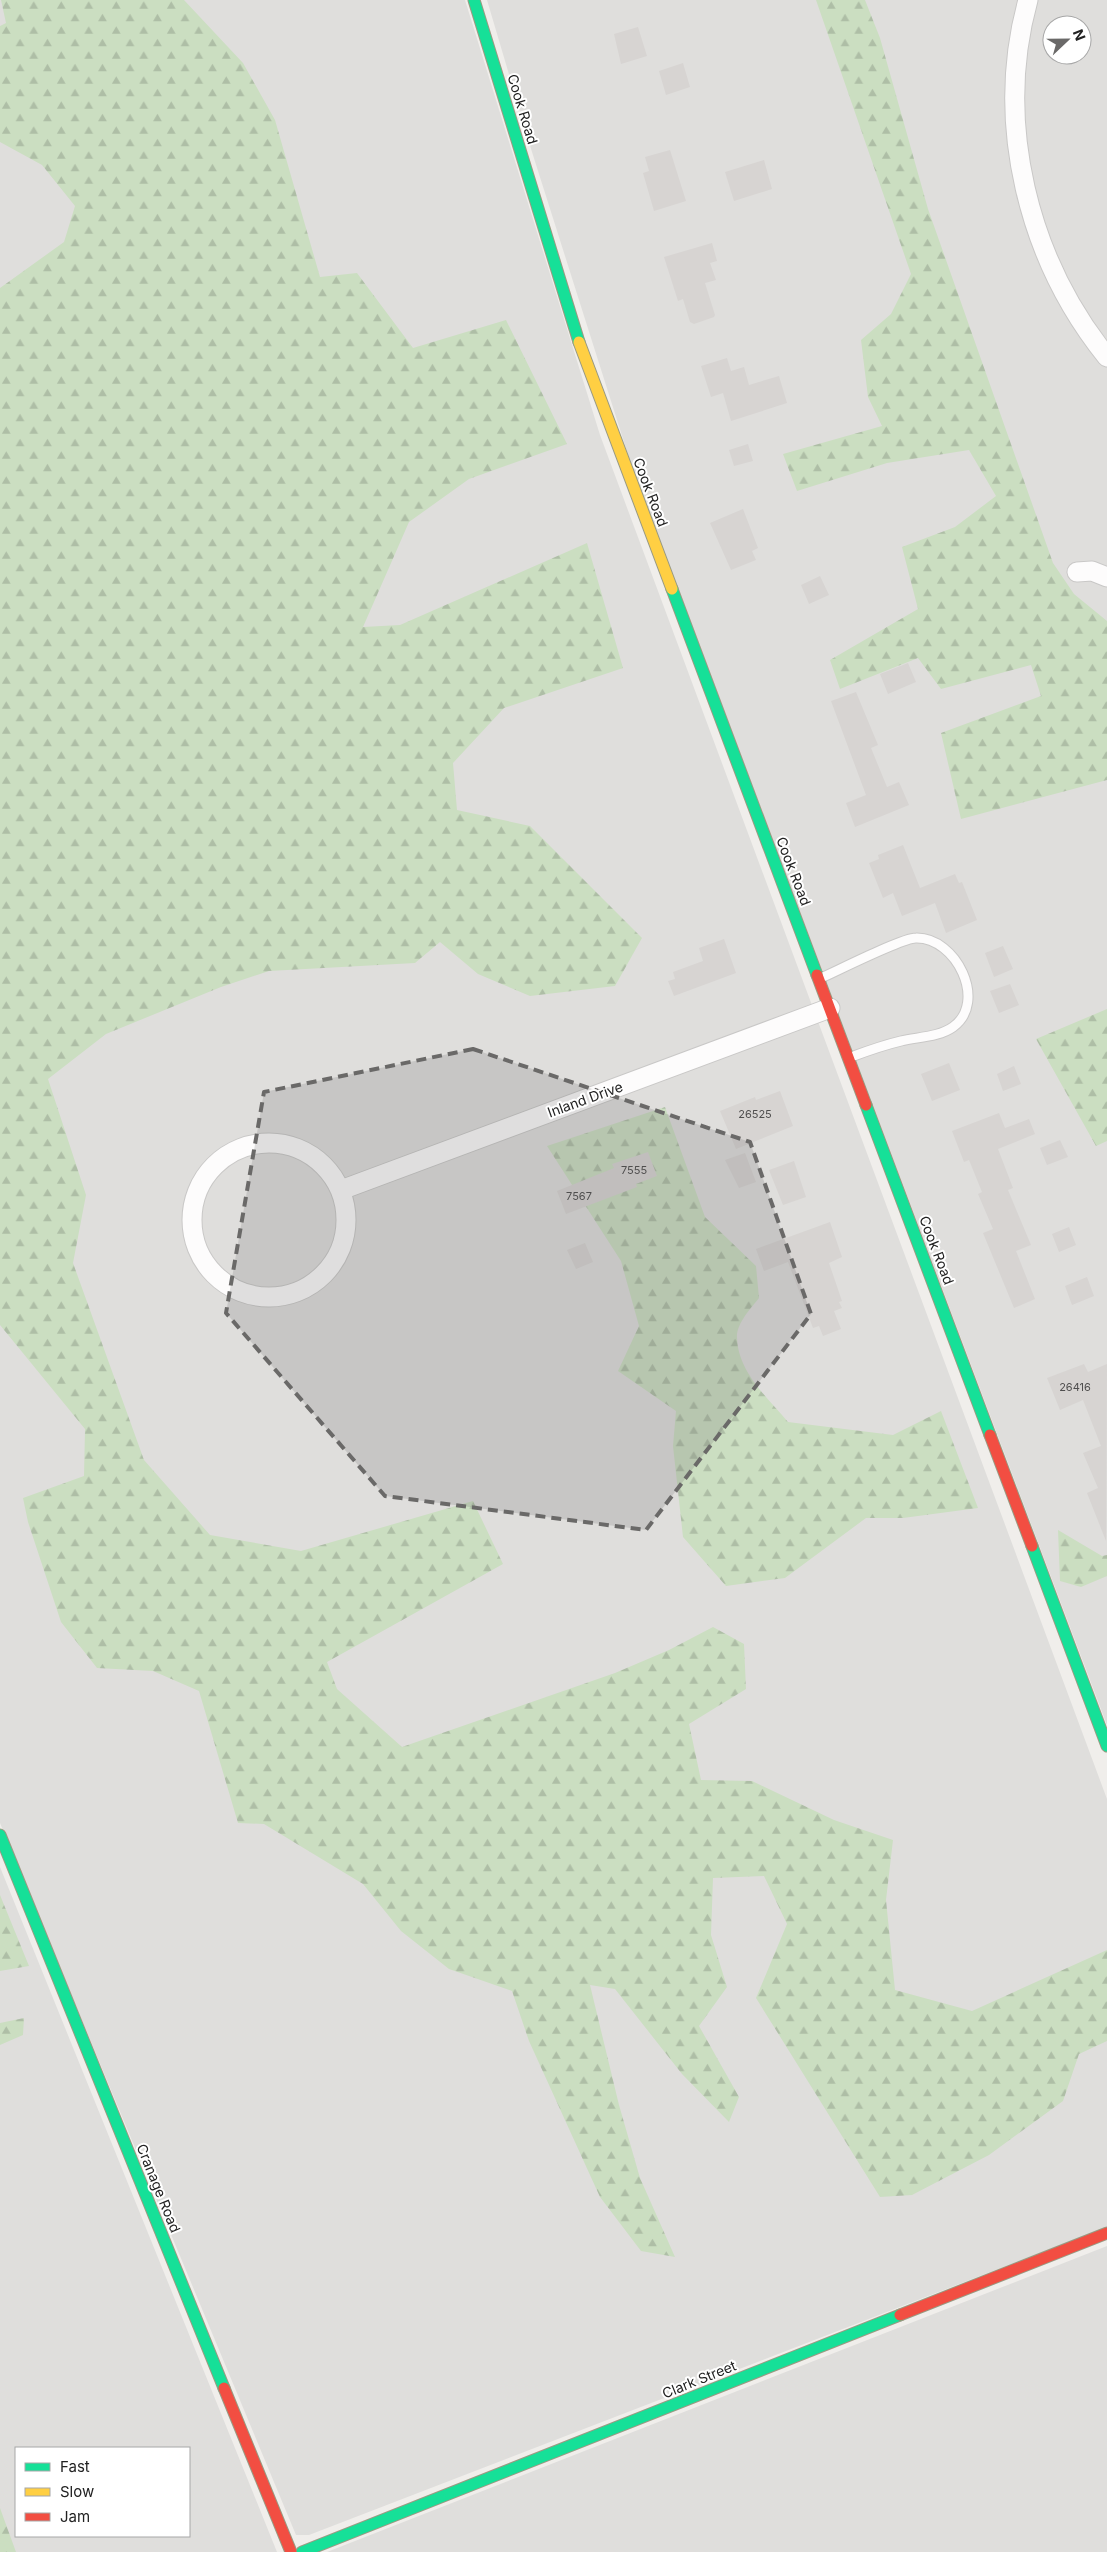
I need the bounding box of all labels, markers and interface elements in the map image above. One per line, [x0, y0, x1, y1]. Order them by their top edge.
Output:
north arrow [1042, 15, 1092, 65]
text: N [1070, 27, 1089, 43]
street label: Cook Road [504, 72, 542, 146]
street label: Cook Road [630, 455, 672, 529]
street label: Cook Road [773, 834, 815, 908]
street label: Inland Drive [545, 1078, 625, 1120]
house number: 26525 [738, 1107, 772, 1121]
house number: 7555 [621, 1163, 647, 1177]
house number: 7567 [566, 1189, 592, 1203]
street label: Cook Road [916, 1213, 958, 1287]
house number: 26416 [1059, 1380, 1091, 1394]
street label: Cranage Road [134, 2141, 184, 2235]
street label: Clark Street [660, 2356, 739, 2402]
legend [15, 2447, 190, 2537]
text: Fast [60, 2457, 90, 2476]
text: Slow [60, 2482, 94, 2501]
text: Jam [60, 2507, 90, 2526]

